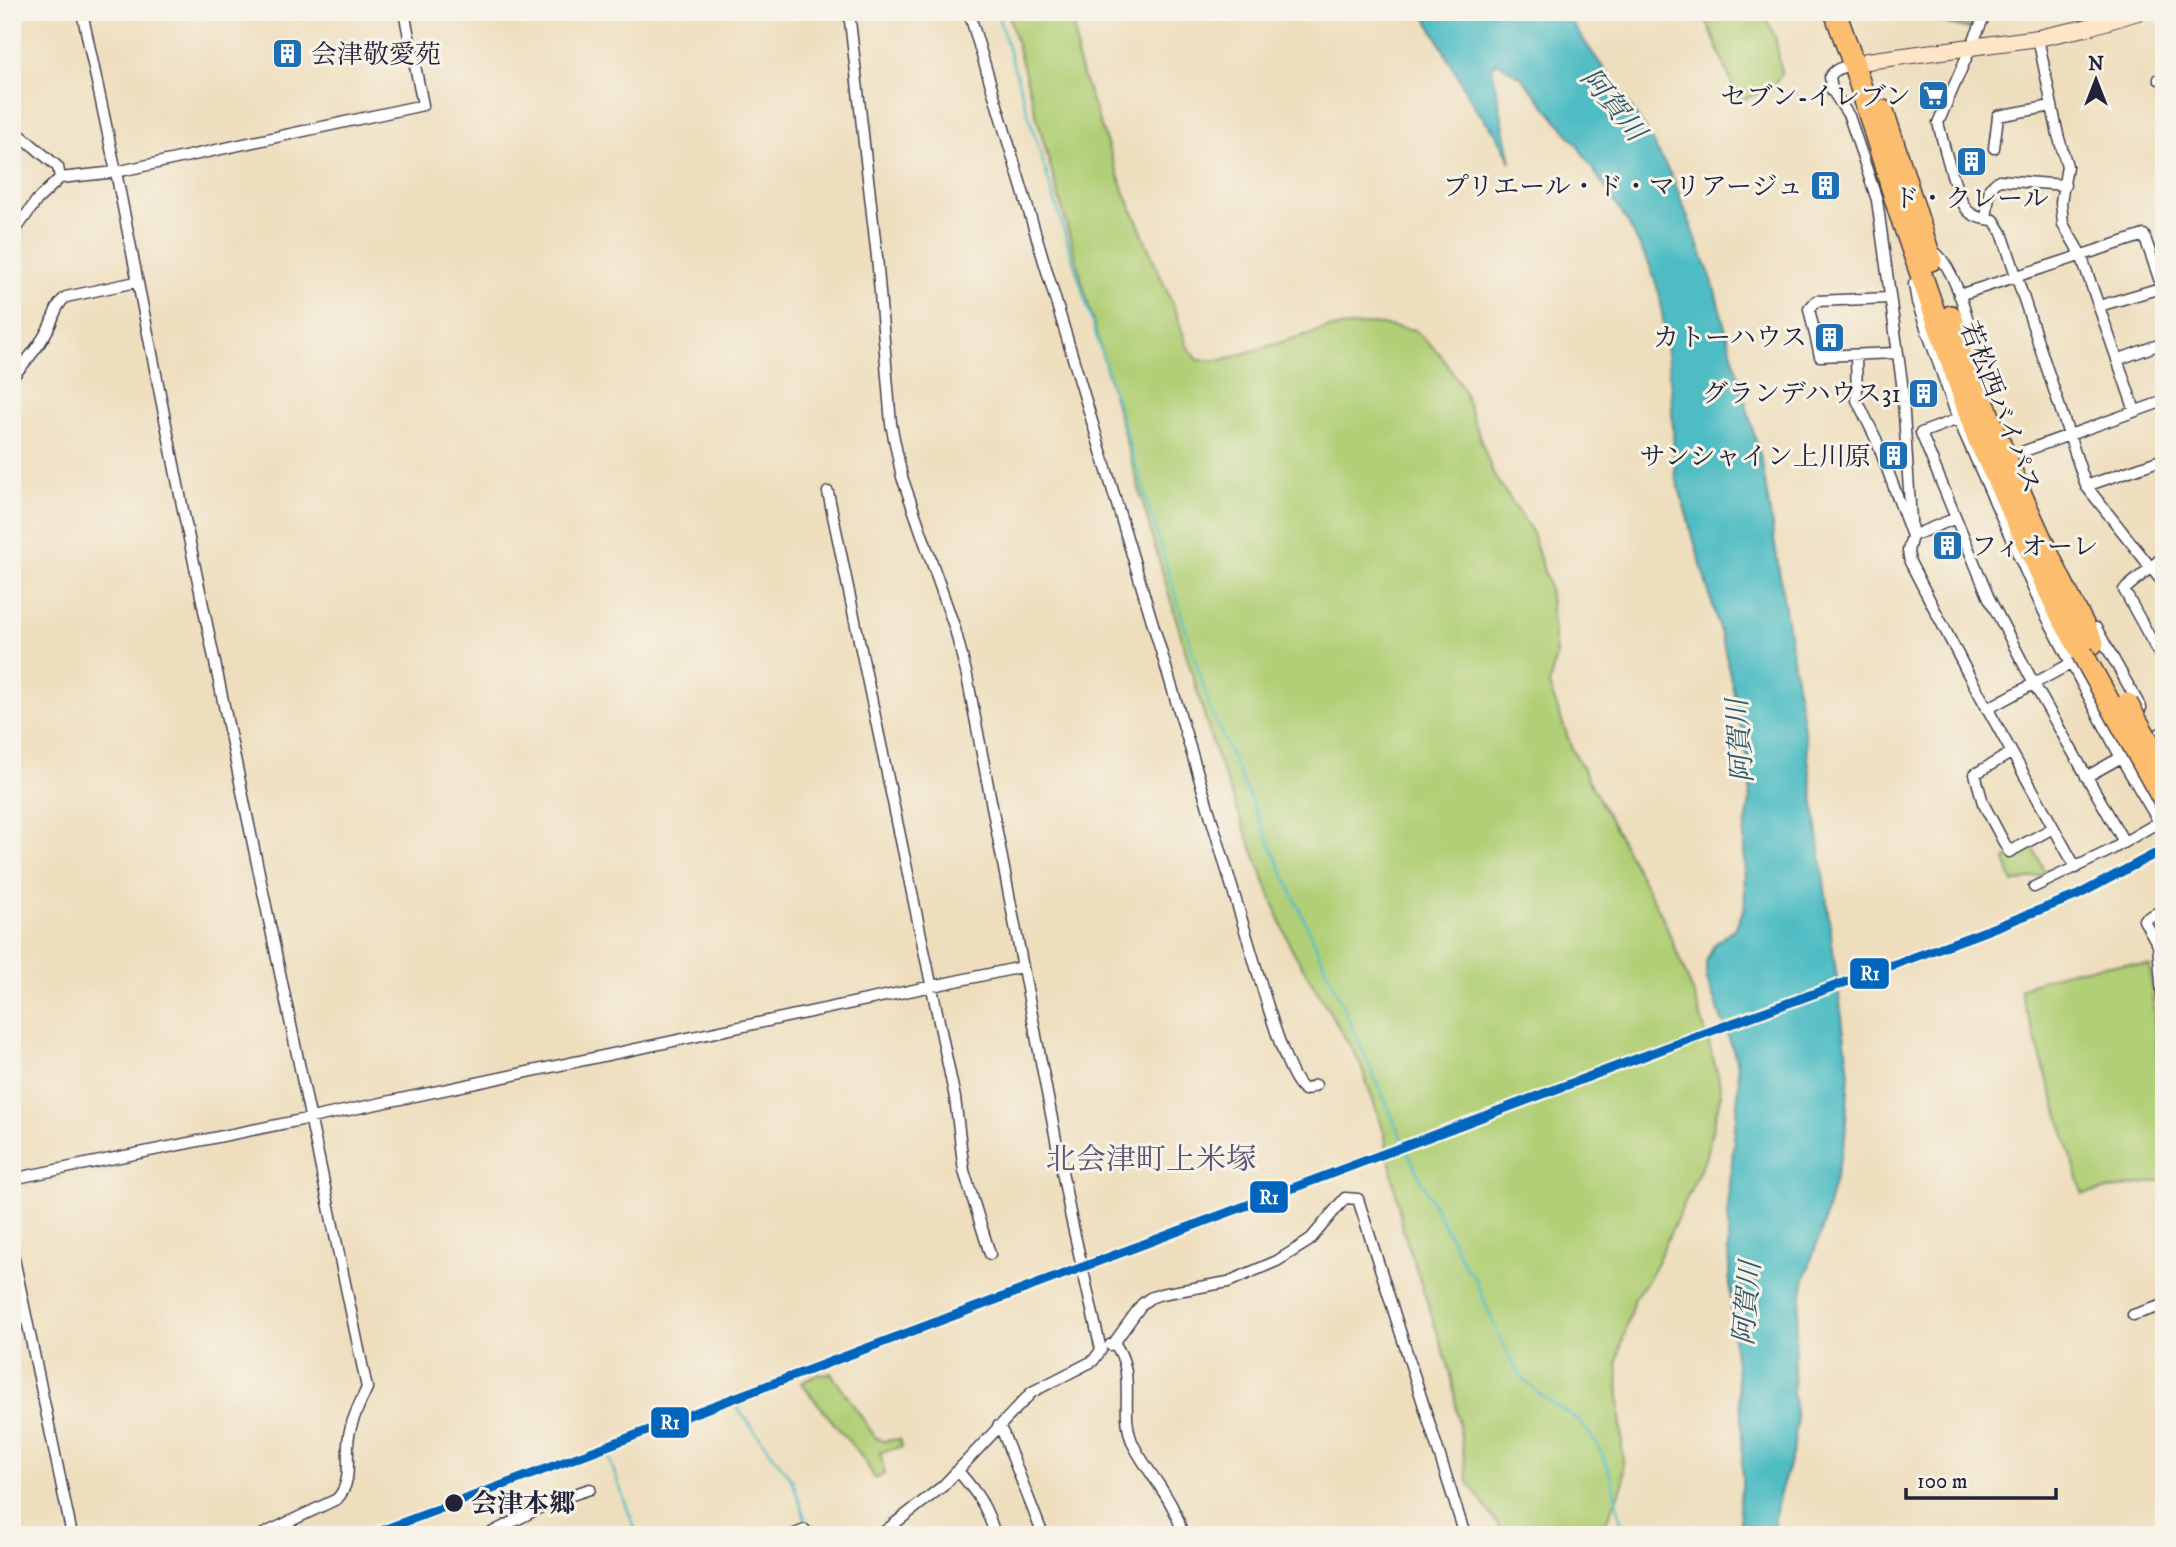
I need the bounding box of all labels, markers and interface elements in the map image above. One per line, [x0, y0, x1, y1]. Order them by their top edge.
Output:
building icon: 会津敬愛苑 [271, 37, 305, 71]
place label: 会津敬愛苑 [311, 39, 441, 72]
north arrow [2060, 46, 2130, 116]
text: N [2088, 53, 2104, 76]
water label: 阿賀川 [1573, 61, 1655, 151]
supermarket icon: セブン-イレブン [1917, 79, 1951, 113]
place label: セブン-イレブン [1721, 81, 1911, 114]
building icon: ド・クレール [1954, 145, 1988, 179]
building icon: プリエール・ド・マリアージュ [1809, 169, 1843, 203]
place label: プリエール・ド・マリアージュ [1443, 171, 1803, 204]
place label: ド・クレール [1893, 183, 2049, 216]
street label: 若松西バイパス [1952, 317, 2048, 498]
building icon: カトーハウス [1813, 320, 1847, 354]
place label: カトーハウス [1653, 322, 1807, 355]
building icon: グランデハウス31 [1907, 376, 1941, 410]
place label: グランデハウス31 [1702, 378, 1901, 411]
building icon: サンシャイン上川原 [1877, 439, 1911, 473]
place label: サンシャイン上川原 [1639, 441, 1871, 474]
building icon: フィオーレ [1931, 529, 1965, 563]
place label: フィオーレ [1971, 531, 2098, 564]
water label: 阿賀川 [1720, 695, 1761, 784]
line badge: R1 [1849, 957, 1890, 990]
text: R1 [1860, 963, 1880, 986]
district label: 北会津町上米塚 [1046, 1142, 1256, 1179]
line badge: R1 [1249, 1180, 1289, 1214]
text: R1 [1259, 1187, 1279, 1210]
water label: 阿賀川 [1726, 1257, 1769, 1347]
line badge: R1 [650, 1406, 690, 1439]
text: R1 [660, 1412, 680, 1435]
scale bar [1906, 1456, 2057, 1500]
text: 100 m [1917, 1469, 1968, 1495]
place label: 会津本郷 [471, 1488, 576, 1521]
marker: 会津本郷 [443, 1492, 465, 1514]

